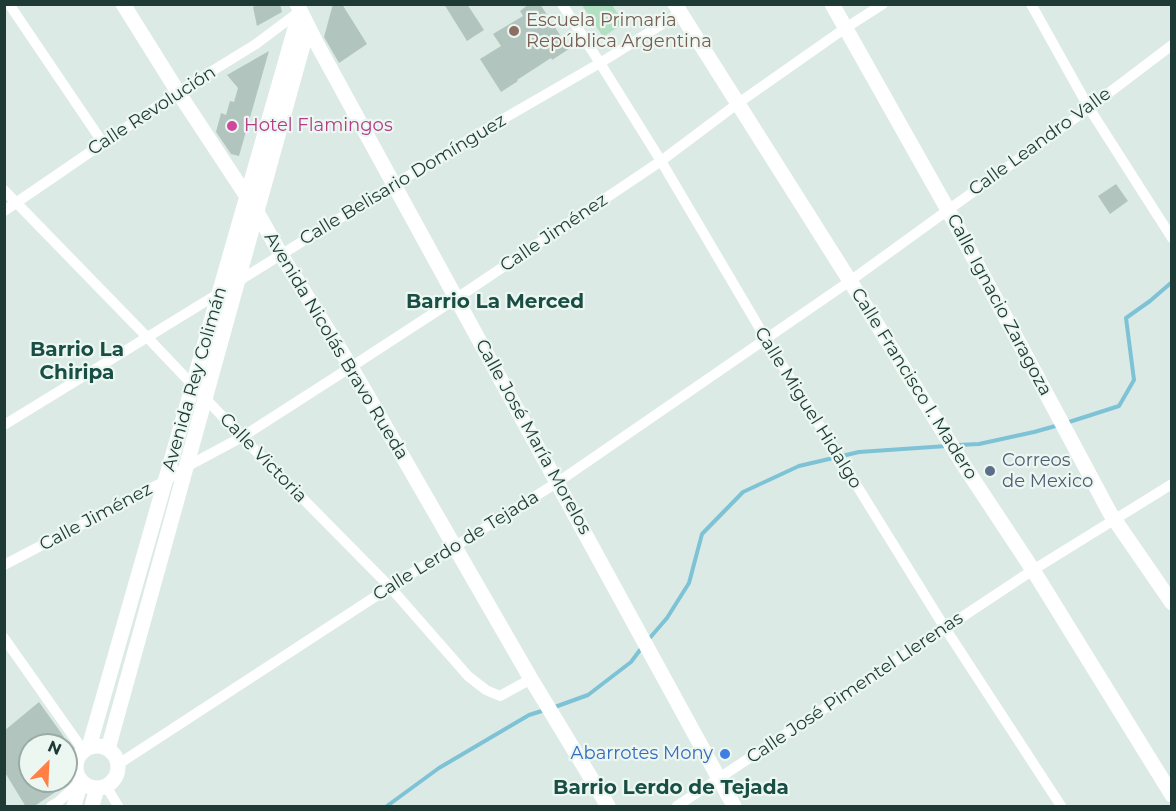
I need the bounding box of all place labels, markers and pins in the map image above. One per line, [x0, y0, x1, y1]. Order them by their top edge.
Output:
place label: Escuela Primaria República Argentina [526, 10, 712, 52]
marker: Escuela Primaria República Argentina [507, 24, 521, 38]
place label: Hotel Flamingos [244, 115, 393, 137]
marker: Hotel Flamingos [225, 119, 239, 133]
place label: Correos de Mexico [1002, 450, 1093, 492]
marker: Correos de Mexico [983, 464, 997, 478]
place label: Abarrotes Mony [571, 743, 713, 765]
marker: Abarrotes Mony [718, 747, 732, 761]

